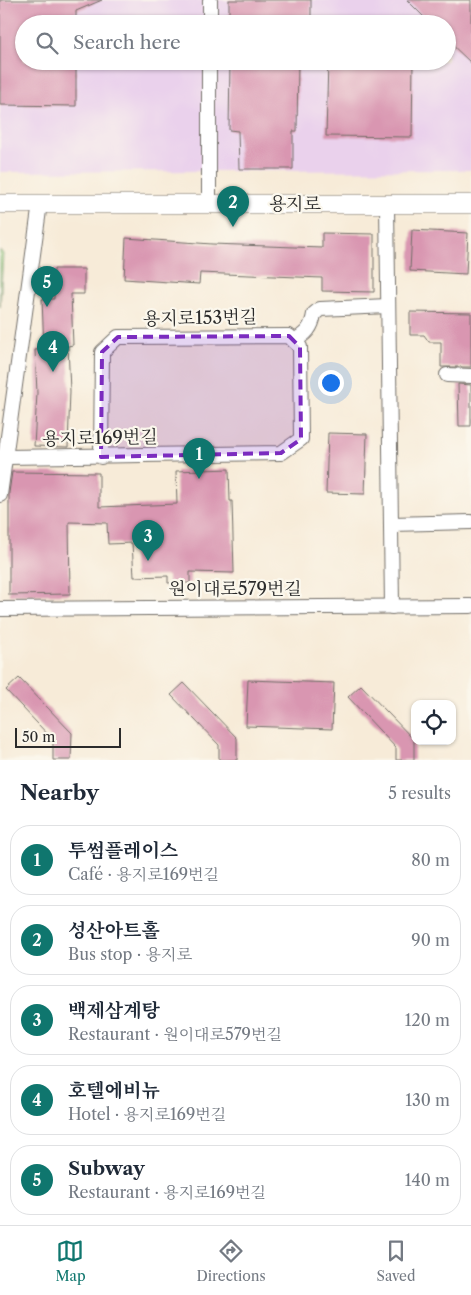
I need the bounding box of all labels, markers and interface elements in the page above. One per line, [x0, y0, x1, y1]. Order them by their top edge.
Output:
search box [15, 15, 456, 70]
icon: search [33, 29, 61, 57]
text: Search here [73, 31, 181, 54]
pin: 2 [217, 186, 249, 227]
street label: 용지로 [269, 193, 321, 215]
pin: 5 [31, 266, 63, 307]
street label: 용지로153번길 [143, 306, 257, 330]
pin: 4 [37, 331, 69, 372]
your location [318, 370, 344, 396]
street label: 용지로169번길 [42, 426, 158, 450]
pin: 1 [183, 438, 215, 479]
pin: 3 [132, 520, 164, 561]
street label: 원이대로579번길 [168, 578, 302, 600]
map controls [411, 700, 456, 745]
button: locate [411, 700, 456, 745]
scale bar [15, 725, 121, 748]
text: 50 m [22, 728, 55, 746]
text: Nearby [20, 780, 99, 805]
text: 5 results [388, 783, 451, 803]
text: 투썸플레이스 [68, 839, 178, 862]
text: 1 [33, 850, 41, 870]
text: 80 m [411, 850, 450, 870]
text: Café · 용지로169번길 [68, 864, 219, 884]
text: 성산아트홀 [68, 919, 160, 942]
text: 2 [32, 930, 42, 950]
text: 90 m [411, 930, 450, 950]
text: Bus stop · 용지로 [68, 944, 192, 964]
text: 백제삼계탕 [68, 999, 160, 1022]
text: 3 [32, 1010, 42, 1030]
text: 120 m [405, 1010, 450, 1030]
text: Restaurant · 원이대로579번길 [68, 1024, 282, 1044]
text: 호텔에비뉴 [68, 1079, 160, 1102]
text: 4 [32, 1090, 42, 1110]
text: 130 m [405, 1090, 450, 1110]
text: Hotel · 용지로169번길 [68, 1104, 226, 1124]
text: Subway [68, 1157, 145, 1180]
text: 5 [33, 1170, 41, 1190]
text: 140 m [405, 1170, 450, 1190]
text: Restaurant · 용지로169번길 [68, 1182, 266, 1202]
tab: Map [55, 1237, 86, 1285]
tab: Directions [196, 1237, 266, 1285]
tab: Saved [377, 1237, 415, 1285]

